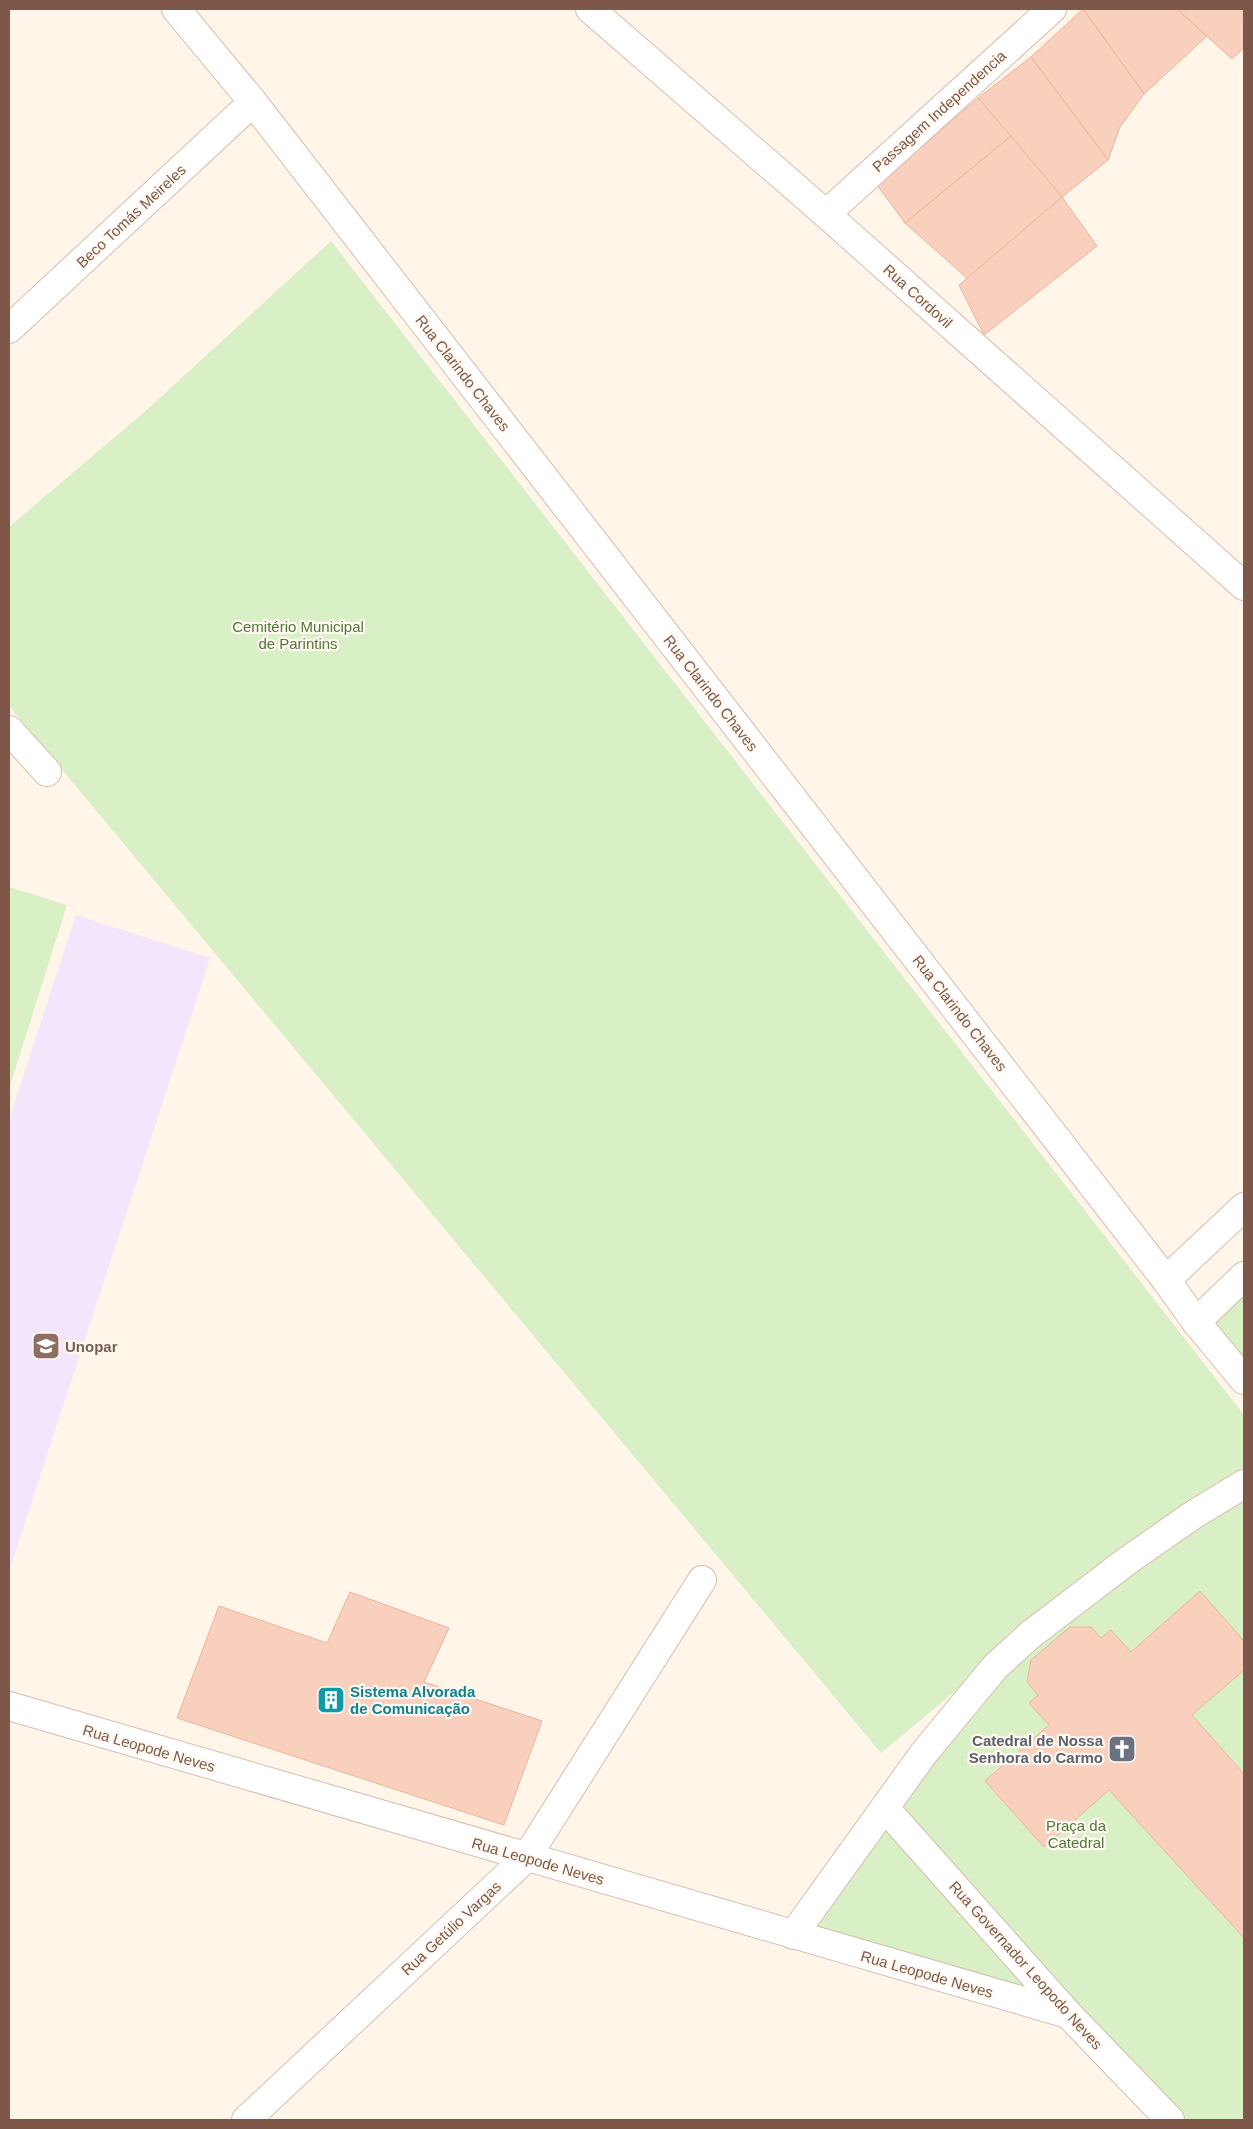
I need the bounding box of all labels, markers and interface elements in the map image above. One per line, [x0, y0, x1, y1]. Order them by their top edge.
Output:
street label: Passagem Independencia [869, 46, 1010, 175]
street label: Beco Tomás Meireles [73, 161, 189, 271]
street label: Rua Cordovil [880, 261, 956, 331]
street label: Rua Clarindo Chaves [412, 312, 514, 434]
park label: Cemitério Municipal de Parintins [232, 618, 364, 652]
street label: Rua Clarindo Chaves [660, 632, 762, 754]
street label: Rua Clarindo Chaves [909, 952, 1011, 1074]
school or university icon: Unopar [31, 1331, 61, 1361]
place label: Unopar [65, 1338, 118, 1355]
place label: Sistema Alvorada de Comunicação [350, 1683, 476, 1717]
building icon: Sistema Alvorada de Comunicação [316, 1685, 346, 1715]
street label: Rua Leopode Neves [81, 1721, 217, 1775]
place label: Catedral de Nossa Senhora do Carmo [969, 1732, 1104, 1766]
church icon: Catedral de Nossa Senhora do Carmo [1107, 1734, 1137, 1764]
park label: Praça da Catedral [1046, 1817, 1107, 1851]
street label: Rua Leopode Neves [470, 1834, 606, 1888]
street label: Rua Getúlio Vargas [398, 1878, 504, 1978]
street label: Rua Governador Leopodo Neves [946, 1878, 1106, 2052]
street label: Rua Leopode Neves [859, 1947, 995, 2001]

